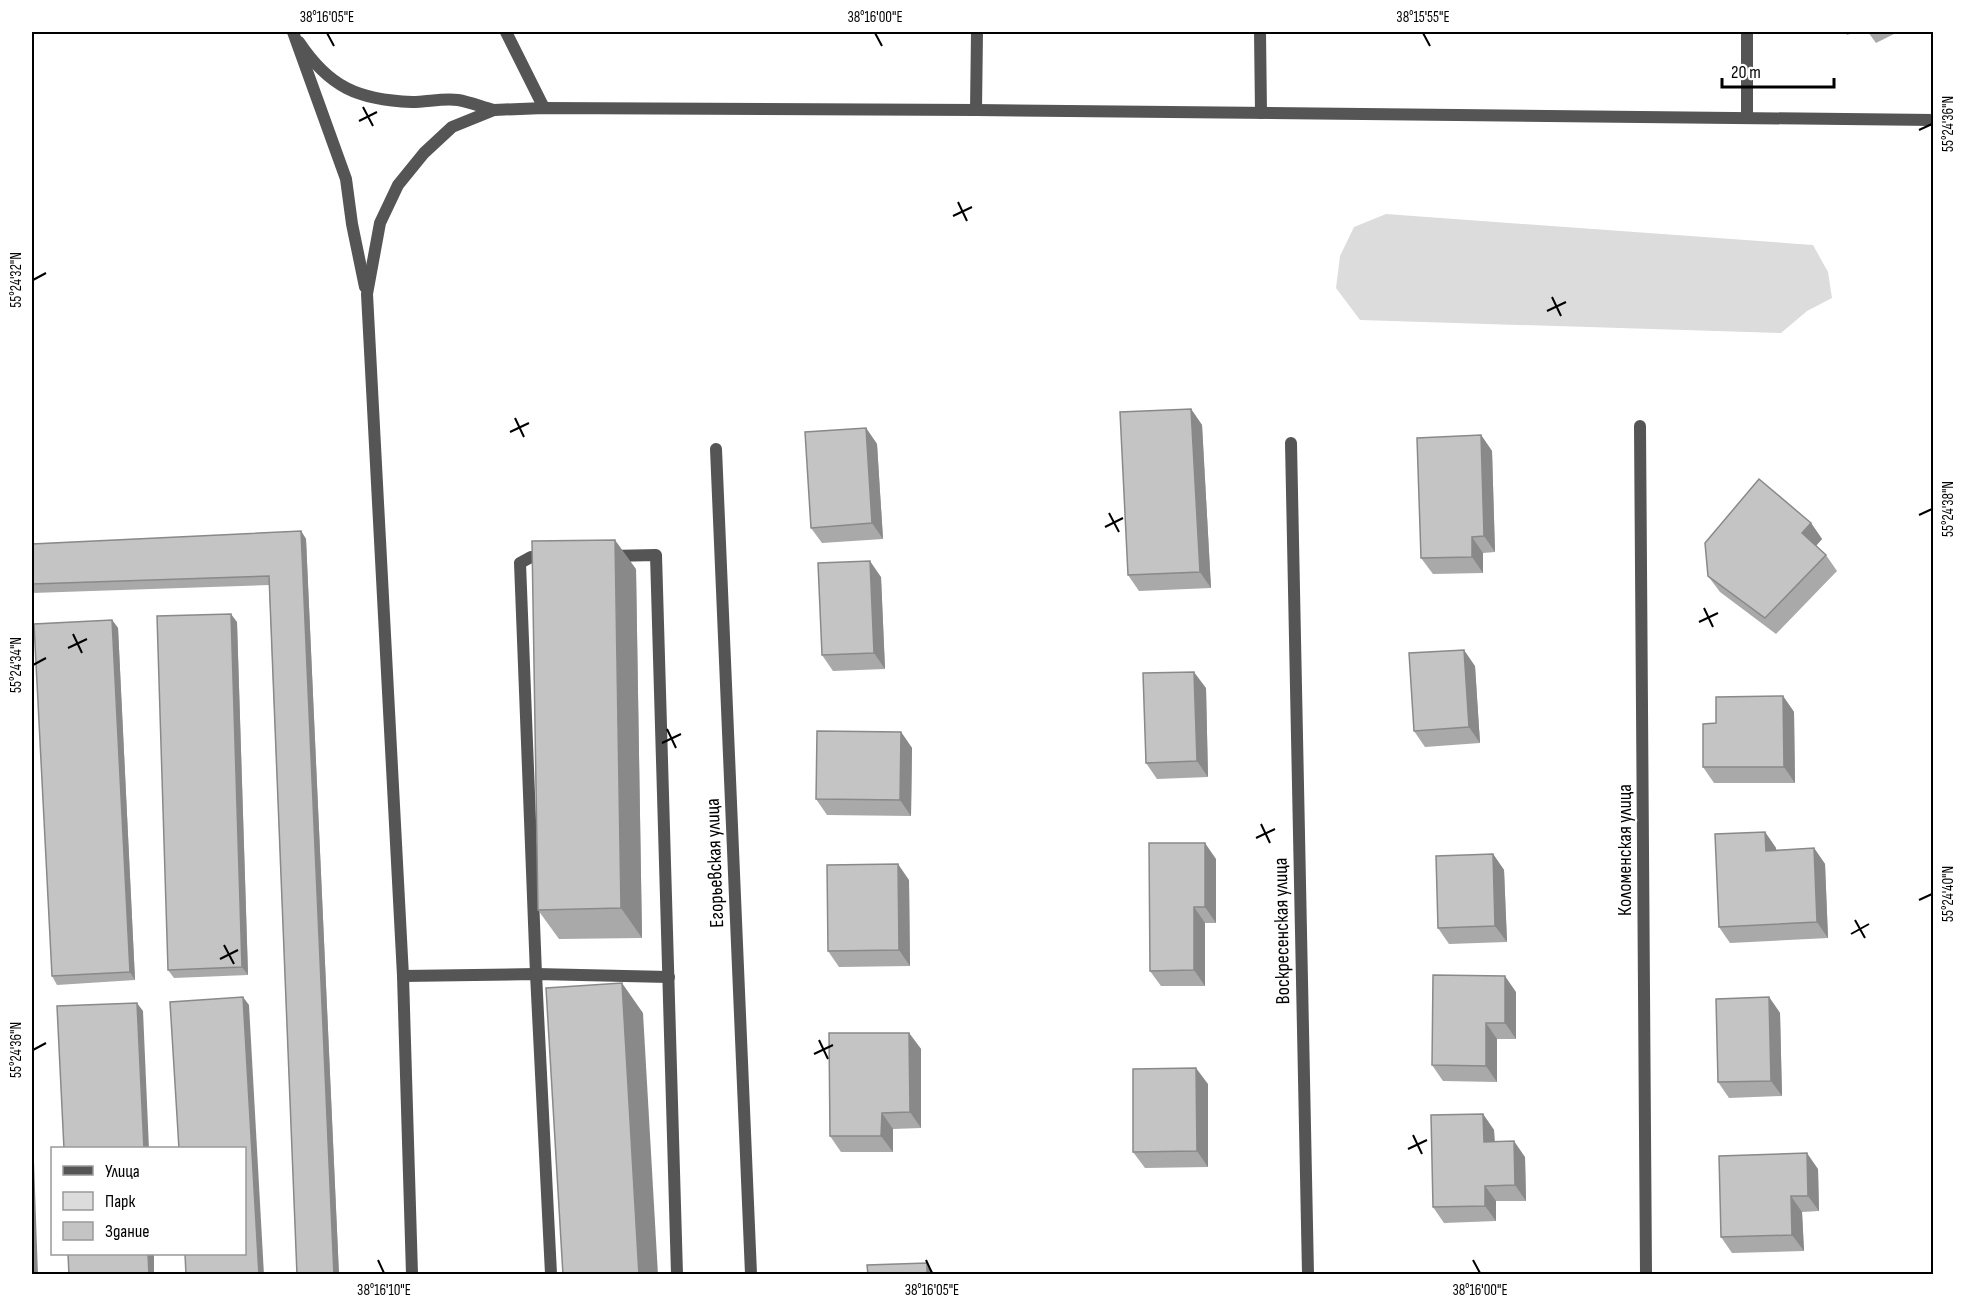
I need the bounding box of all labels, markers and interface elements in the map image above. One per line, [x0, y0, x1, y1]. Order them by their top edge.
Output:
text: 38°16'05"E [300, 8, 354, 27]
text: 38°16'00"E [847, 8, 903, 27]
text: 38°15'55"E [1396, 8, 1450, 27]
scale bar [1722, 51, 1834, 89]
text: 20 m [1731, 62, 1761, 83]
text: 55°24'36"N [1939, 96, 1958, 152]
text: 55°24'32"N [7, 252, 26, 308]
text: 55°24'38"N [1939, 481, 1958, 537]
text: 55°24'34"N [7, 637, 26, 693]
street label: Коломенская улица [1613, 784, 1637, 916]
street label: Егорьевская улица [701, 798, 729, 928]
street label: Воскресенская улица [1269, 857, 1295, 1004]
text: 55°24'40"N [1939, 866, 1958, 922]
text: 55°24'36"N [7, 1022, 26, 1078]
legend [51, 1147, 246, 1255]
text: Улица [105, 1161, 140, 1182]
text: Парк [105, 1191, 136, 1212]
text: Здание [105, 1221, 150, 1242]
text: 38°16'10"E [357, 1281, 411, 1300]
text: 38°16'05"E [905, 1281, 959, 1300]
text: 38°16'00"E [1452, 1281, 1508, 1300]

